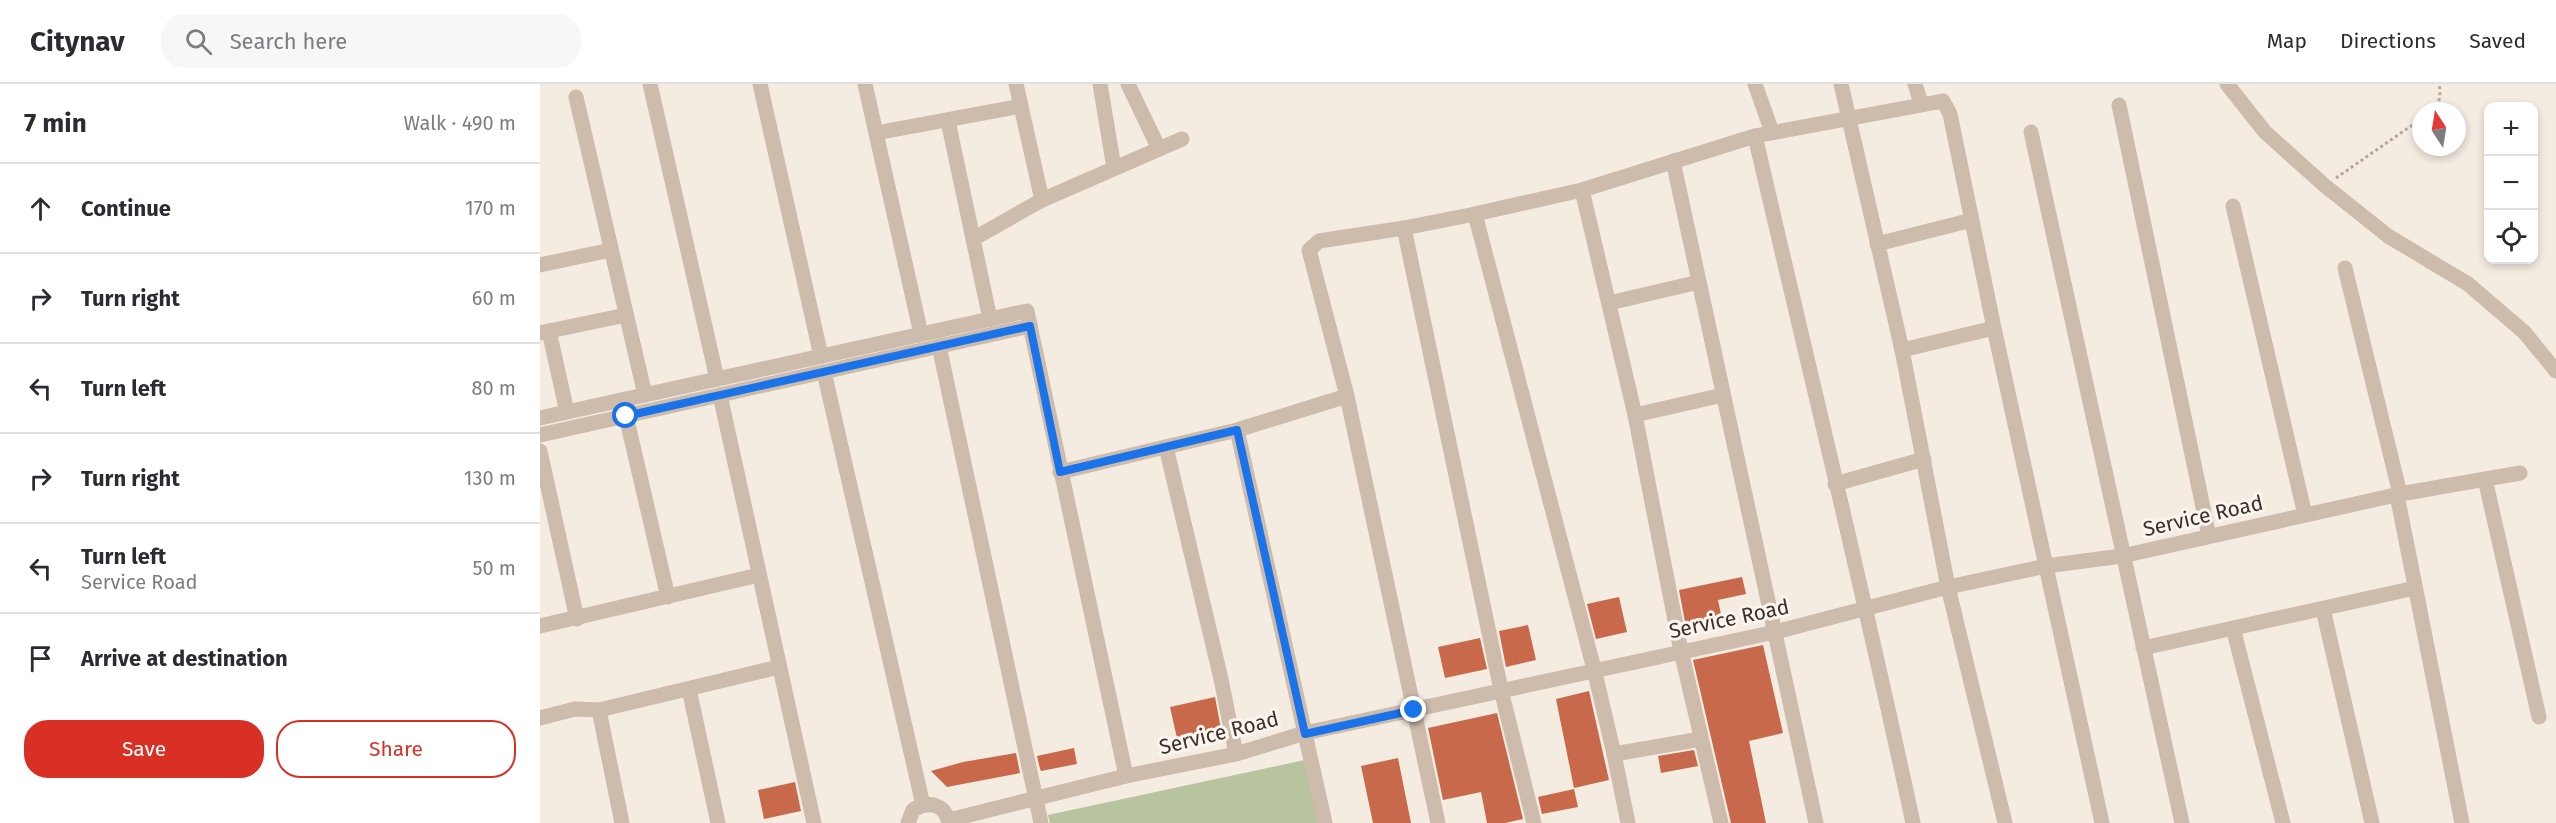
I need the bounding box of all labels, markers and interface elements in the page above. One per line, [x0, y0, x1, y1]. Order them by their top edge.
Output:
search box [161, 14, 581, 68]
text: Citynav [30, 25, 125, 58]
icon: search [182, 25, 215, 58]
text: Search here [230, 28, 347, 55]
text: Map [2267, 28, 2307, 54]
text: Directions [2340, 28, 2436, 54]
text: Saved [2469, 28, 2526, 54]
north arrow [2412, 102, 2466, 156]
map controls [2484, 102, 2538, 264]
button: + [2484, 102, 2538, 156]
text: 7 min [24, 108, 87, 139]
text: Walk · 490 m [404, 111, 516, 135]
button: − [2484, 156, 2538, 210]
icon: ahead [24, 192, 57, 225]
text: Continue [81, 195, 171, 222]
text: 170 m [465, 196, 516, 220]
button: locate [2484, 210, 2538, 264]
icon: right [24, 282, 57, 315]
text: Turn right [81, 285, 180, 312]
text: 60 m [472, 286, 516, 310]
icon: left [24, 372, 57, 405]
text: Turn left [81, 375, 166, 402]
text: 80 m [471, 376, 516, 400]
route start [612, 402, 638, 428]
icon: right [24, 462, 57, 495]
text: Turn right [81, 465, 180, 492]
text: 130 m [464, 466, 516, 490]
street label: Service Road [2140, 490, 2266, 542]
text: Turn left [81, 543, 166, 570]
icon: left [24, 552, 57, 585]
text: 50 m [472, 556, 516, 580]
text: Service Road [81, 570, 197, 594]
street label: Service Road [1666, 594, 1792, 644]
icon: arrive [24, 642, 57, 675]
text: Arrive at destination [81, 645, 288, 672]
route end [1400, 696, 1426, 722]
street label: Service Road [1157, 706, 1281, 760]
button: Save [24, 720, 264, 778]
button: Share [276, 720, 516, 778]

